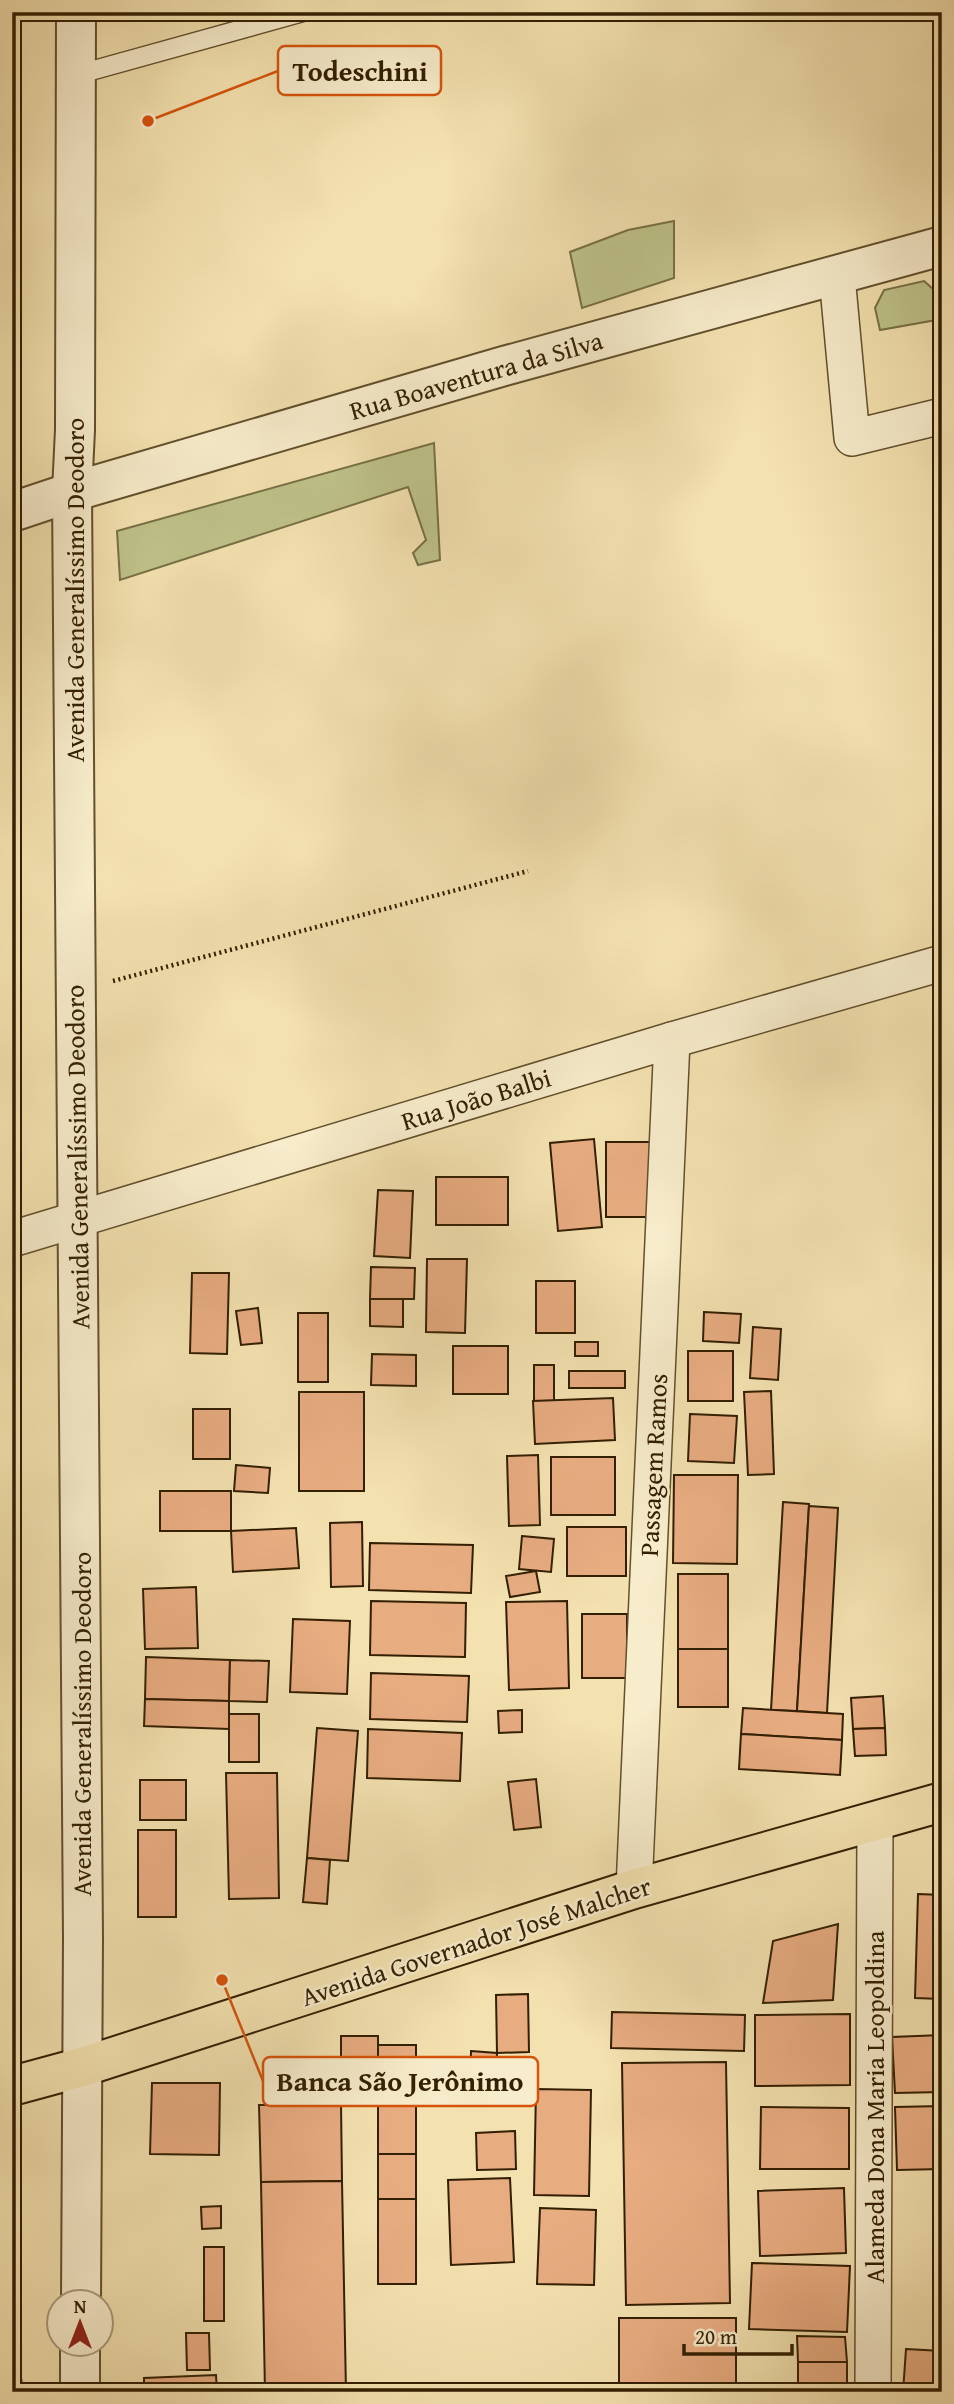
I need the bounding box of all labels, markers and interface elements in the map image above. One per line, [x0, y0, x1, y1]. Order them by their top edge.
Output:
callout: Todeschini [278, 46, 441, 95]
text: Todeschini [292, 50, 428, 91]
street label: Rua Boaventura da Silva [345, 320, 608, 430]
street label: Avenida Generalíssimo Deodoro [55, 418, 94, 762]
street label: Avenida Generalíssimo Deodoro [54, 984, 100, 1330]
street label: Rua João Balbi [396, 1058, 556, 1140]
street label: Passagem Ramos [629, 1372, 677, 1558]
street label: Avenida Generalíssimo Deodoro [62, 1552, 101, 1896]
street label: Avenida Governador José Malcher [296, 1866, 656, 2016]
street label: Alameda Dona Maria Leopoldina [855, 1930, 894, 2283]
callout: Banca São Jerônimo [263, 2057, 538, 2106]
text: Banca São Jerônimo [276, 2060, 524, 2101]
north arrow [46, 2288, 116, 2358]
text: N [74, 2292, 87, 2320]
scale bar [684, 2313, 793, 2357]
text: 20 m [695, 2321, 737, 2352]

